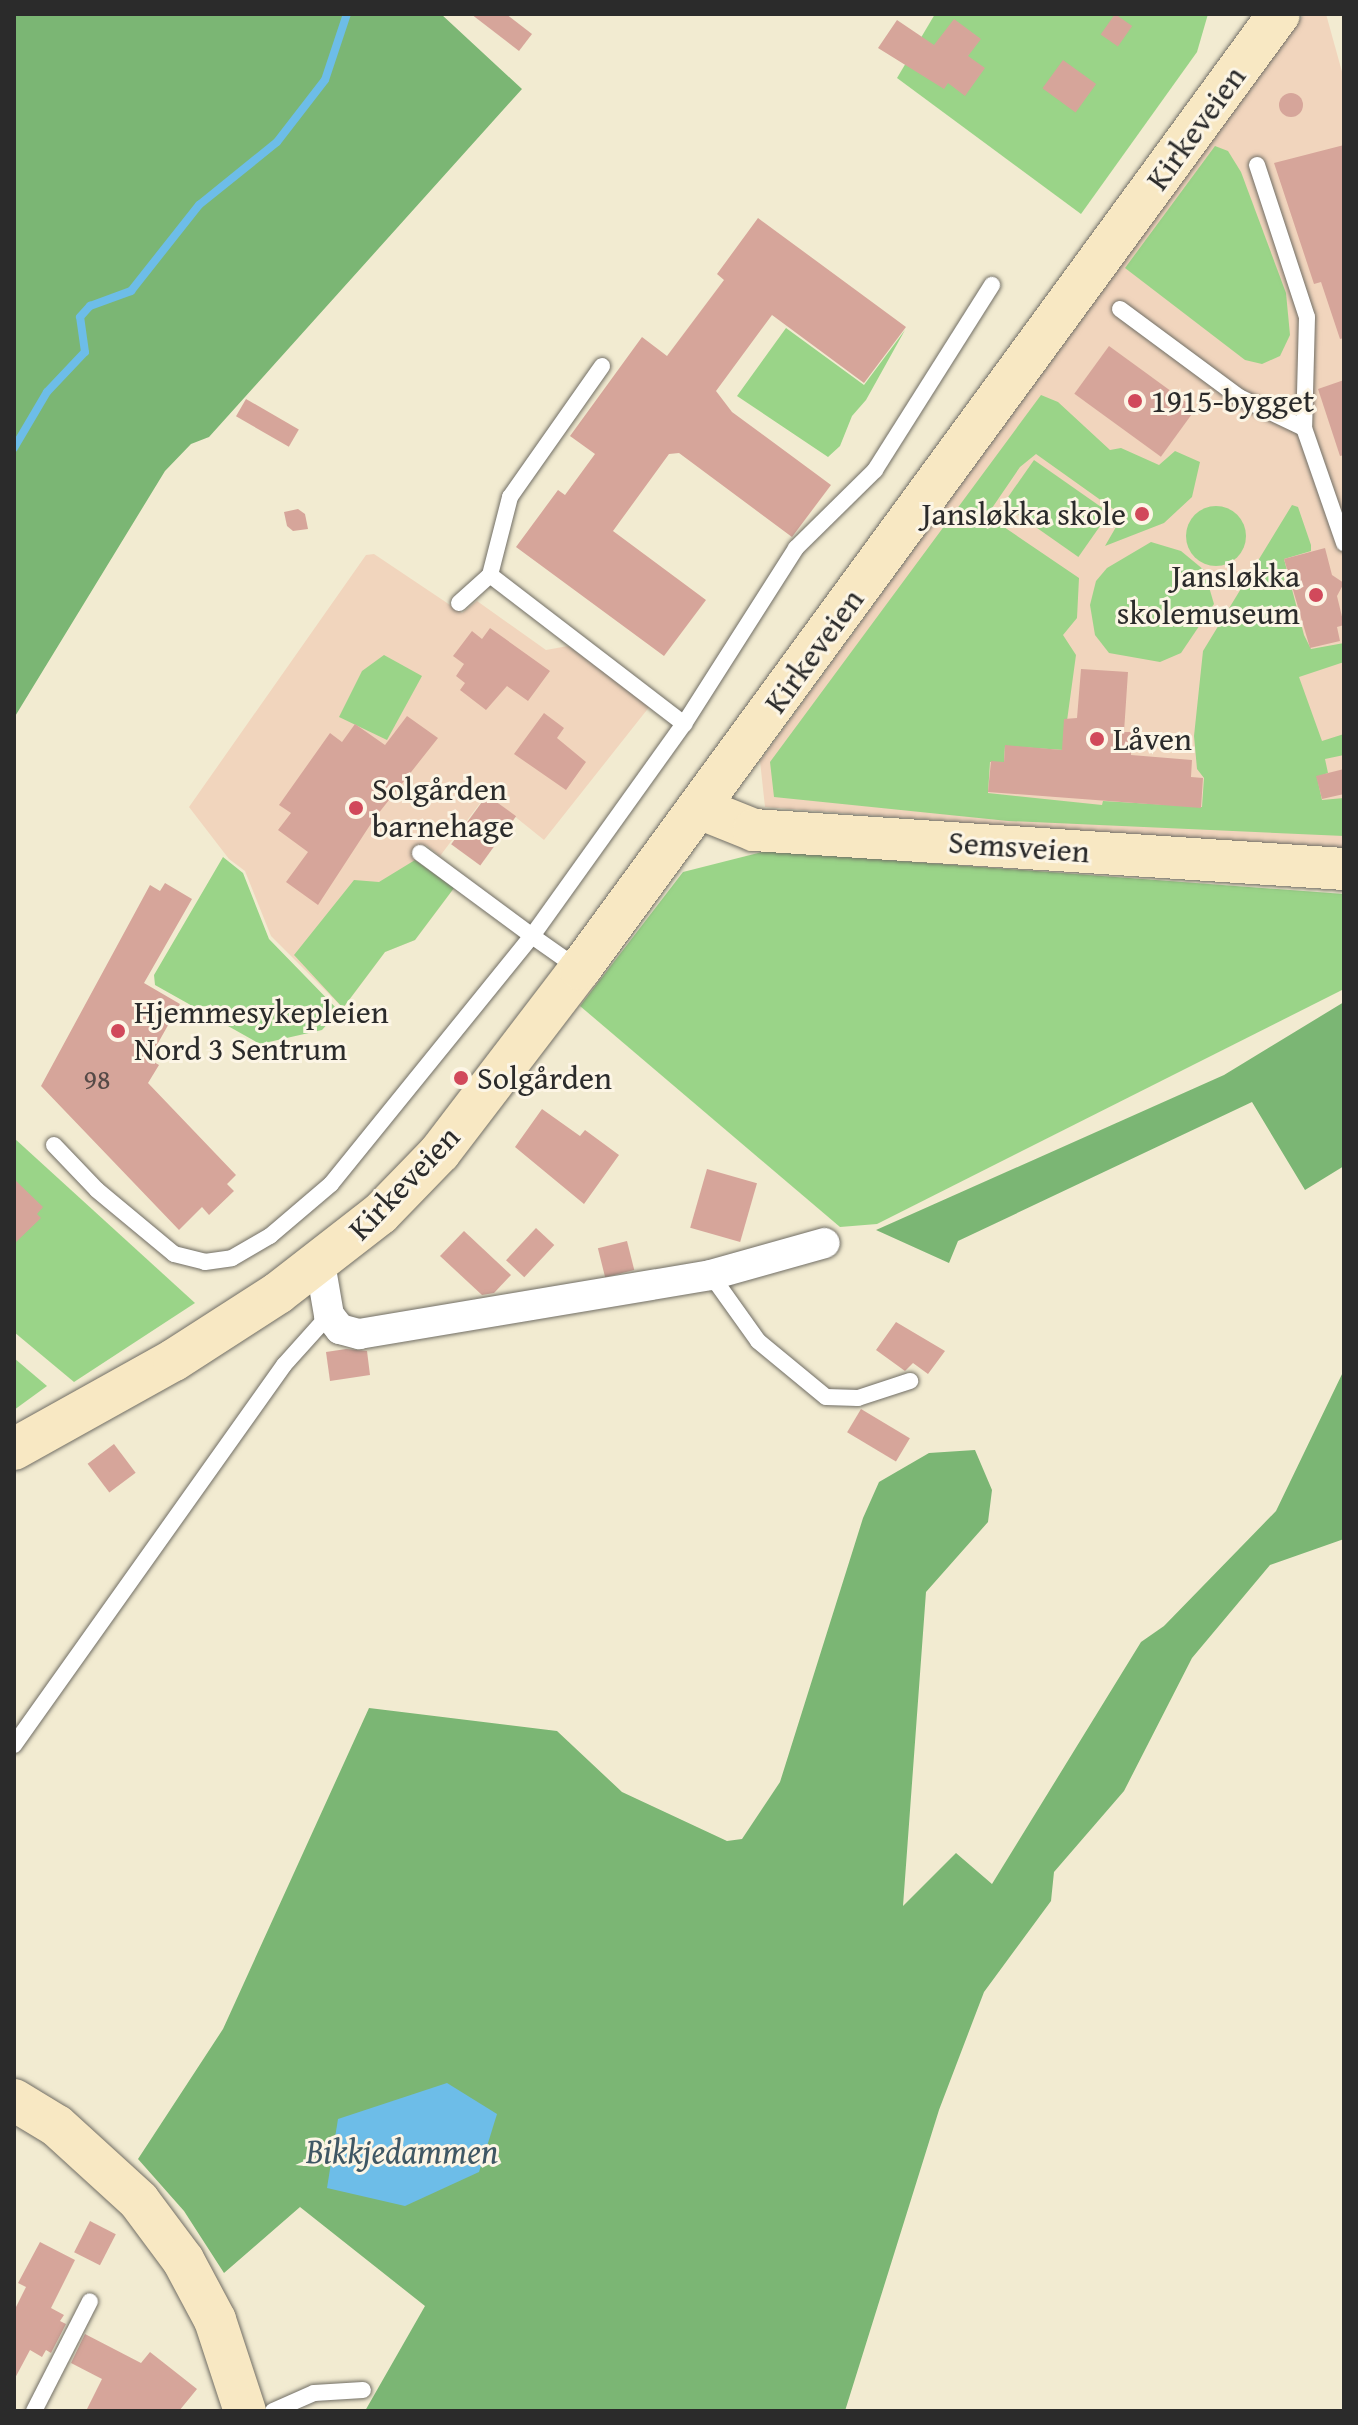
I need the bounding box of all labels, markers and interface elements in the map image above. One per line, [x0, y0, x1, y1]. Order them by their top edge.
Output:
street label: Kirkeveien [1138, 59, 1254, 197]
place label: 1915-bygget [1151, 382, 1314, 420]
marker: 1915-bygget [1126, 392, 1144, 410]
place label: Jansløkka skole [922, 495, 1126, 533]
marker: Jansløkka skole [1133, 505, 1151, 523]
place label: Jansløkka skolemuseum [1117, 558, 1300, 633]
street label: Kirkeveien [756, 582, 872, 720]
marker: Jansløkka skolemuseum [1307, 586, 1325, 604]
place label: Låven [1113, 720, 1192, 758]
marker: Låven [1088, 730, 1106, 748]
place label: Solgården barnehage [372, 771, 514, 846]
marker: Solgården barnehage [347, 799, 365, 817]
street label: Semsveien [947, 823, 1091, 871]
place label: Hjemmesykepleien Nord 3 Sentrum [134, 994, 389, 1069]
marker: Hjemmesykepleien Nord 3 Sentrum [109, 1022, 127, 1040]
place label: Solgården [477, 1059, 612, 1097]
house number: 98 [84, 1062, 110, 1096]
marker: Solgården [452, 1069, 470, 1087]
street label: Kirkeveien [340, 1118, 468, 1248]
water label: Bikkjedammen [306, 2131, 498, 2171]

